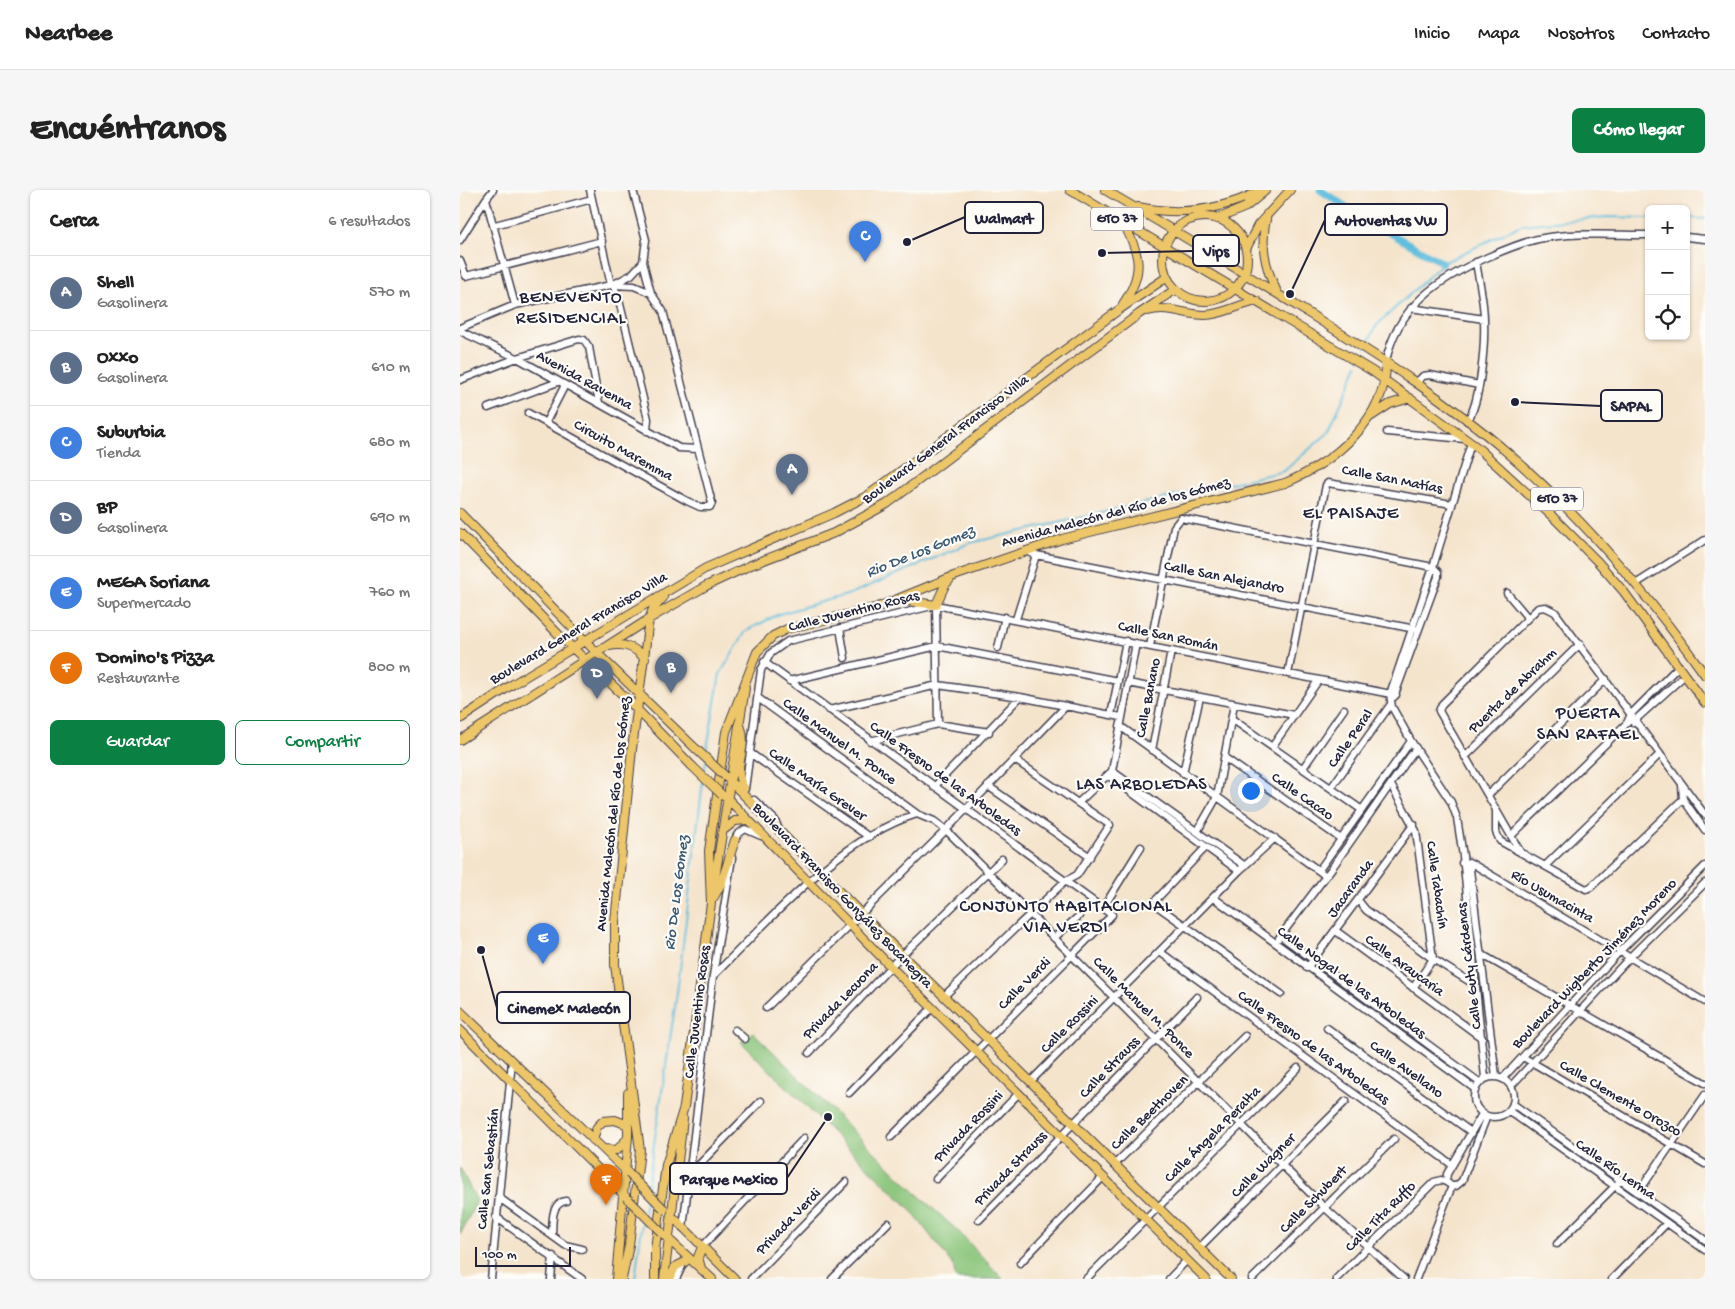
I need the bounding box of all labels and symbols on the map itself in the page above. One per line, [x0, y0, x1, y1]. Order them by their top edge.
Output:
callout: Walmart [965, 202, 1043, 233]
callout: Autoventas VW [1325, 204, 1447, 235]
road number: GTO 37 [1091, 208, 1143, 230]
text: Walmart [974, 211, 1035, 230]
text: Autoventas VW [1334, 213, 1438, 232]
pin: C [849, 221, 881, 262]
callout: Vips [1193, 235, 1239, 266]
text: Vips [1202, 244, 1230, 263]
district label: BENEVENTO RESIDENCIAL [516, 288, 627, 330]
street label: Avenida Ravenna [533, 347, 636, 415]
street label: Boulevard General Francisco Villa [858, 371, 1033, 509]
callout: SAPAL [1601, 390, 1662, 421]
text: SAPAL [1611, 399, 1653, 418]
street label: Circuito Maremma [570, 416, 676, 486]
pin: A [776, 454, 808, 495]
street label: Calle San Matías [1340, 461, 1444, 499]
street label: Avenida Malecón del Río de los Gómez [1000, 474, 1233, 552]
road number: GTO 37 [1531, 488, 1583, 510]
district label: EL PAISAJE [1303, 504, 1399, 525]
water label: Rio De Los Gomez [864, 522, 979, 583]
street label: Calle San Alejandro [1162, 558, 1286, 599]
street label: Boulevard General Francisco Villa [487, 569, 671, 689]
street label: Calle Juventino Rosas [787, 587, 921, 637]
street label: Calle San Román [1116, 618, 1220, 656]
street label: Puerta de Abrahm [1464, 644, 1561, 738]
pin: B [655, 652, 687, 693]
street label: Calle Banano [1132, 656, 1166, 739]
pin: D [581, 658, 613, 699]
street label: Avenida Malecón del Río de los Gómez [593, 695, 635, 932]
street label: Calle Manuel M. Ponce [778, 695, 900, 790]
district label: PUERTA SAN RAFAEL [1537, 704, 1640, 746]
street label: Calle Peral [1324, 706, 1378, 772]
street label: Calle Fresno de las Arboledas [866, 718, 1025, 840]
street label: Calle María Grever [764, 744, 871, 827]
street label: Calle Cacao [1267, 769, 1337, 825]
district label: LAS ARBOLEDAS [1076, 775, 1208, 796]
your location [1238, 778, 1264, 804]
street label: Boulevard Francisco González Bocanegra [748, 799, 936, 993]
water label: Rio De Los Gomez [662, 834, 695, 951]
street label: Calle Tabachín [1421, 840, 1451, 930]
street label: Jacaranda [1324, 856, 1379, 922]
street label: Río Usumacinta [1507, 866, 1597, 928]
street label: Boulevard Wigberto Jiménez Moreno [1508, 875, 1681, 1054]
district label: CONJUNTO HABITACIONAL VIA VERDI [960, 897, 1173, 939]
street label: Calle Guty Cárdenas [1453, 901, 1487, 1030]
pin: E [527, 923, 559, 964]
street label: Calle Nogal de las Arboledas [1273, 923, 1429, 1043]
street label: Calle Araucaria [1361, 931, 1448, 1001]
street label: Calle Juventino Rosas [681, 944, 715, 1079]
street label: Calle Manuel M. Ponce [1088, 953, 1198, 1063]
street label: Calle Verdi [995, 954, 1055, 1014]
street label: Privada Lecuona [799, 958, 883, 1044]
street label: Calle Fresno de las Arboledas [1234, 987, 1393, 1109]
callout: Cinemex Malecón [497, 992, 630, 1023]
street label: Calle Rossini [1037, 992, 1103, 1058]
text: Cinemex Malecón [507, 1001, 621, 1020]
street label: Calle Strauss [1076, 1033, 1144, 1103]
street label: Calle Avellano [1365, 1037, 1447, 1103]
street label: Calle Clemente Orozco [1556, 1057, 1684, 1141]
street label: Calle Beethoven [1107, 1071, 1193, 1155]
street label: Calle Ángela Peralta [1161, 1082, 1266, 1187]
street label: Privada Rossini [930, 1087, 1008, 1167]
street label: Calle San Sebastián [474, 1108, 504, 1230]
street label: Privada Strauss [970, 1127, 1052, 1211]
street label: Calle Wagner [1228, 1129, 1301, 1202]
street label: Calle Río Lerma [1571, 1136, 1659, 1205]
street label: Calle Schubert [1276, 1161, 1353, 1238]
callout: Parque Mexico [670, 1163, 787, 1194]
pin: F [590, 1164, 622, 1205]
text: Parque Mexico [679, 1172, 778, 1191]
street label: Calle Tita Ruffo [1342, 1178, 1420, 1256]
street label: Privada Verdi [752, 1185, 825, 1260]
scale bar [475, 1244, 571, 1267]

